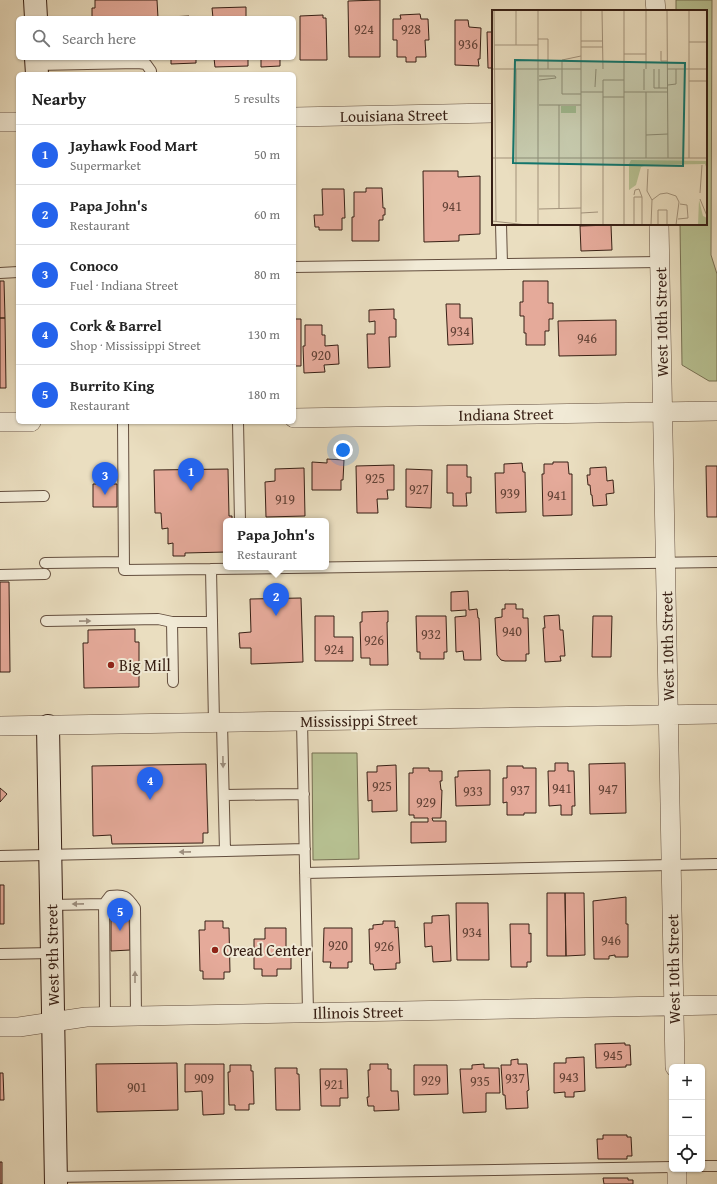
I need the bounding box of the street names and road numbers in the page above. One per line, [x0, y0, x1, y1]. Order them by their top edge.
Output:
street label: Louisiana Street [340, 102, 449, 128]
street label: West 10th Street [648, 266, 674, 377]
street label: Indiana Street [458, 401, 554, 427]
street label: West 10th Street [654, 590, 680, 701]
street label: Mississippi Street [300, 707, 418, 733]
street label: West 9th Street [39, 903, 65, 1006]
street label: West 10th Street [660, 913, 686, 1024]
street label: Illinois Street [313, 999, 404, 1025]

